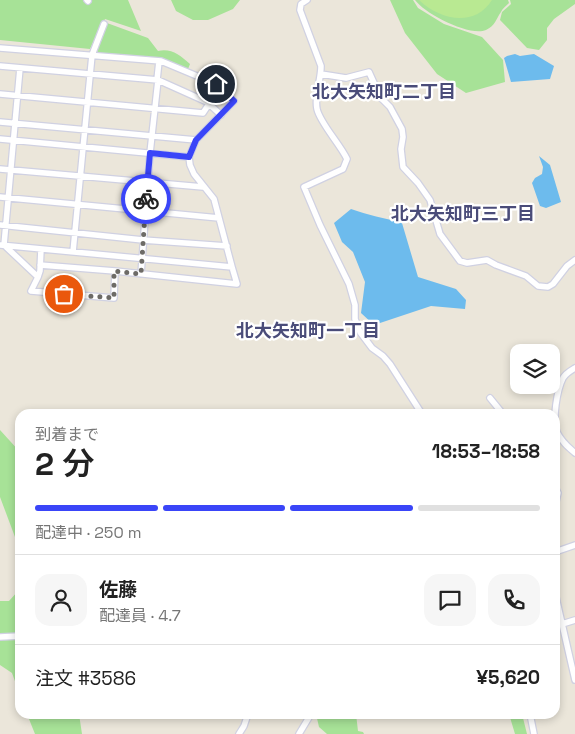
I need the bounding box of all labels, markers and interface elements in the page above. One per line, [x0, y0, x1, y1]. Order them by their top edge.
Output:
pin [195, 63, 237, 105]
icon: home [202, 70, 230, 98]
district label: 北大矢知町二丁目 [312, 80, 456, 103]
courier [121, 174, 171, 224]
icon: bike [132, 185, 160, 213]
district label: 北大矢知町三丁目 [391, 202, 535, 225]
pin [43, 273, 85, 315]
icon: bag [50, 280, 78, 308]
district label: 北大矢知町一丁目 [236, 319, 380, 342]
map controls [510, 344, 560, 394]
button: layers [510, 344, 560, 394]
text: 到着まで [35, 424, 99, 445]
text: 18:53–18:58 [432, 439, 540, 464]
text: 2 分 [35, 444, 94, 484]
text: 配達中 · 250 m [35, 522, 142, 543]
button: person [35, 574, 87, 626]
button: chat [424, 574, 476, 626]
button: phone [488, 574, 540, 626]
text: 佐藤 [99, 577, 137, 602]
text: 配達員 · 4.7 [99, 605, 181, 626]
text: ¥5,620 [476, 665, 540, 690]
text: 注文 #3586 [35, 666, 136, 691]

